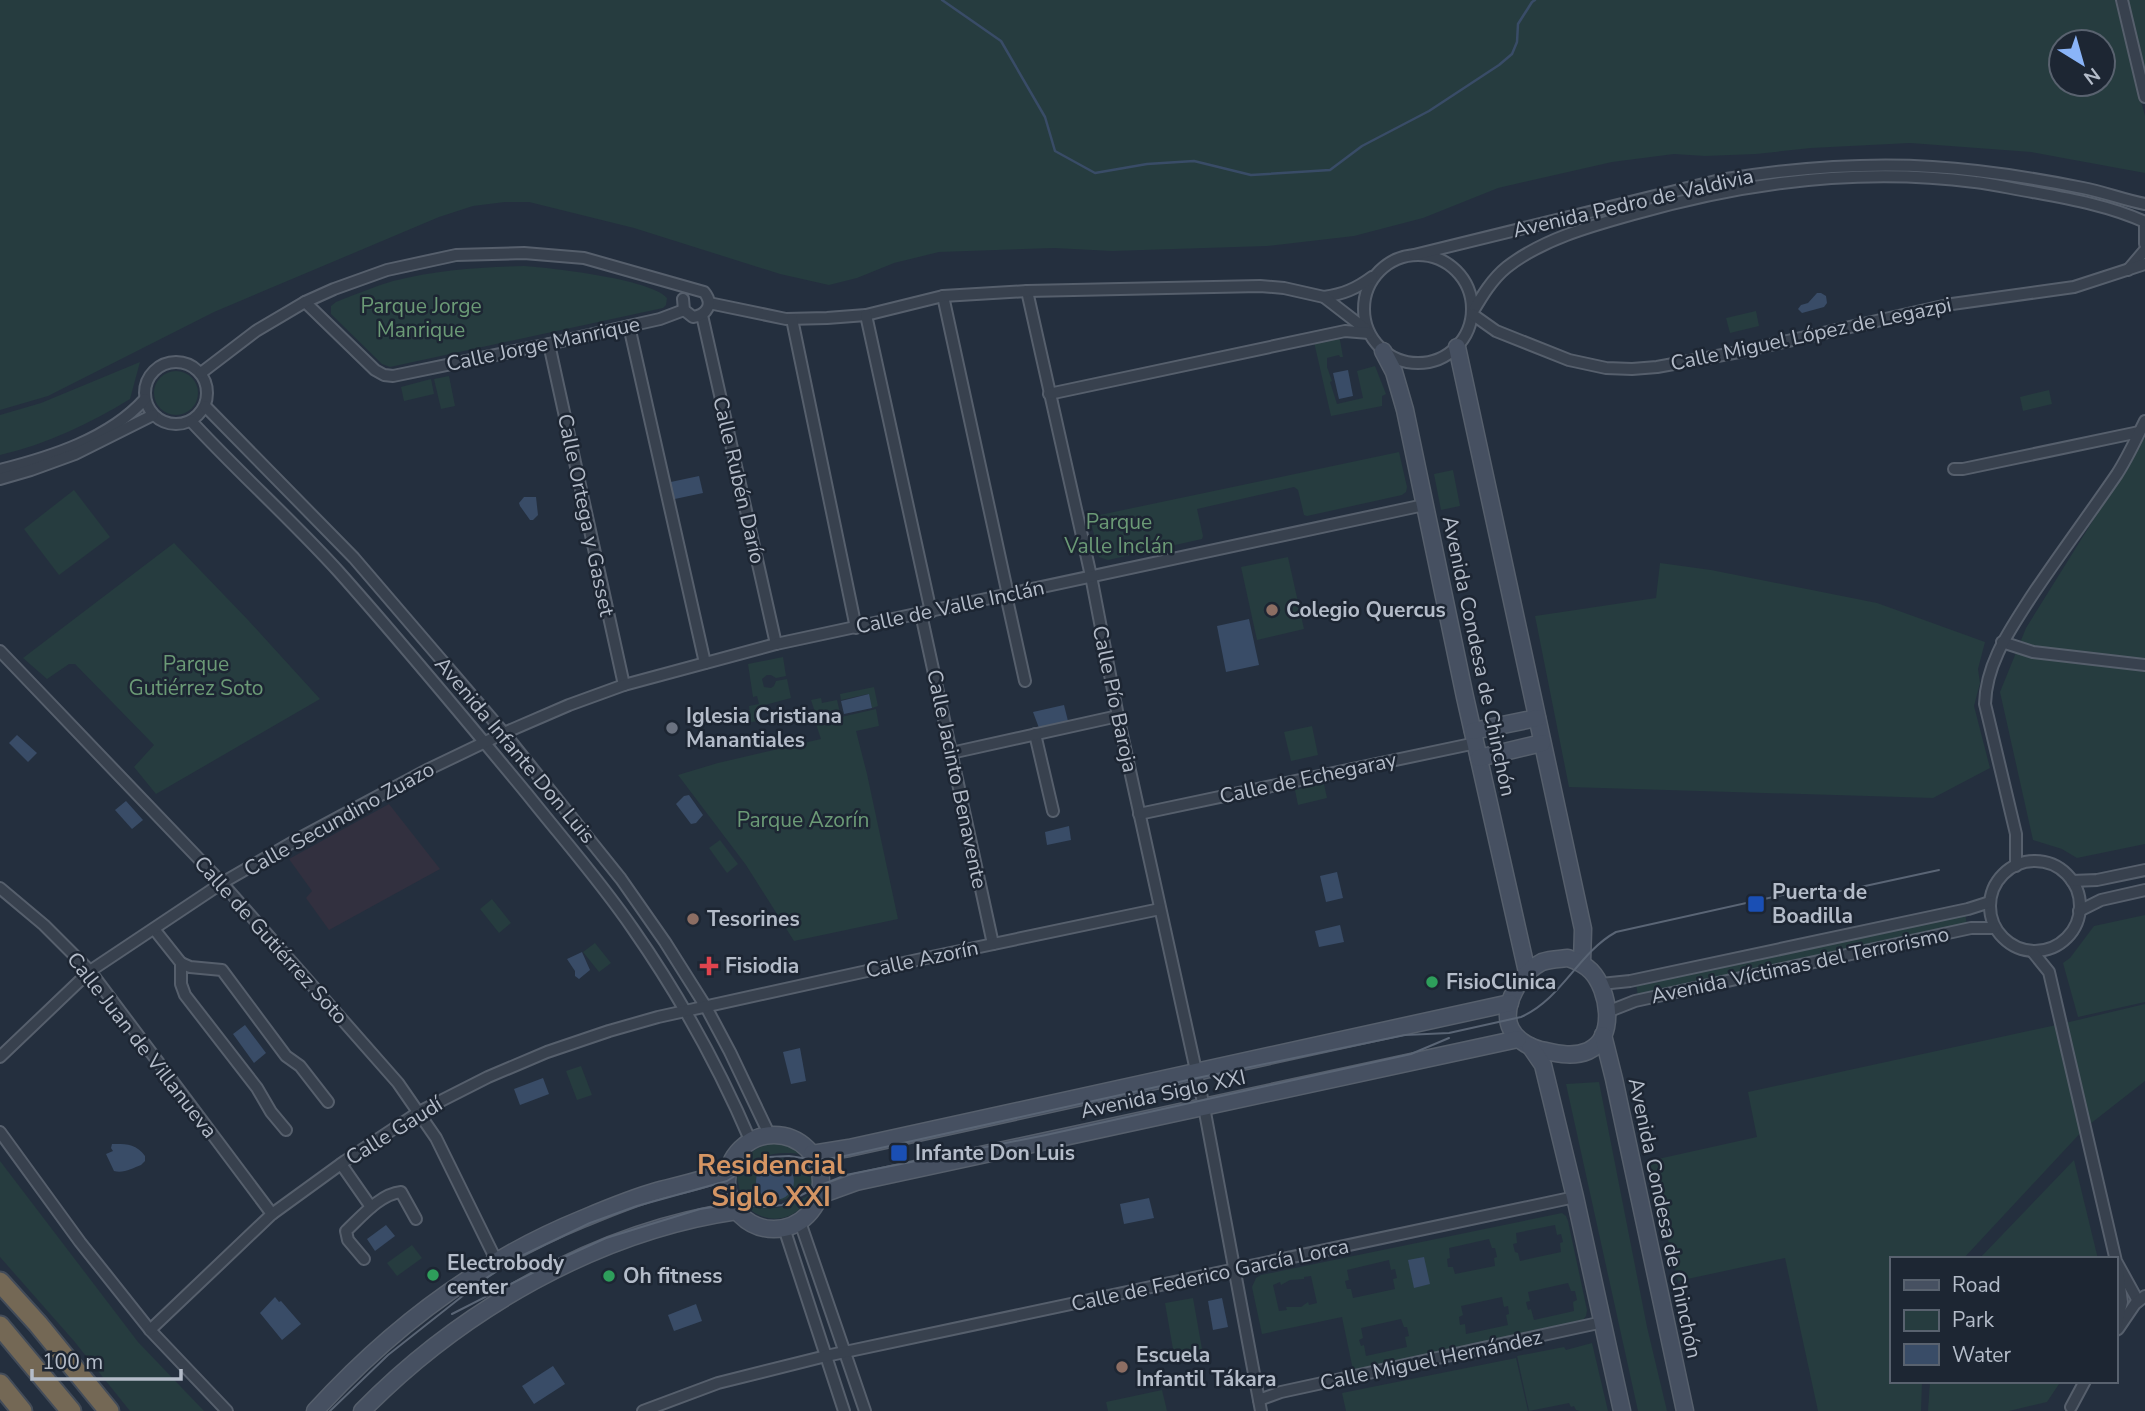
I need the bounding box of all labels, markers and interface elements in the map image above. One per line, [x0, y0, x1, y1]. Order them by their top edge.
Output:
north arrow [2047, 28, 2117, 98]
text: N [2078, 61, 2105, 90]
street label: Avenida Pedro de Valdivia [1510, 162, 1756, 244]
street label: Calle Miguel López de Legazpi [1668, 291, 1954, 377]
park label: Parque Jorge Manrique [360, 292, 482, 344]
street label: Calle Jorge Manrique [444, 310, 642, 378]
street label: Calle Rubén Darío [706, 393, 772, 567]
street label: Calle Ortega y Gasset [551, 411, 621, 620]
park label: Parque Valle Inclán [1063, 508, 1174, 560]
street label: Avenida Condesa de Chinchón [1436, 513, 1522, 799]
street label: Calle de Valle Inclán [853, 573, 1047, 641]
place label: Colegio Quercus [1286, 596, 1446, 624]
marker: Colegio Quercus [1264, 602, 1280, 618]
street label: Calle Pío Baroja [1086, 623, 1144, 775]
park label: Parque Gutiérrez Soto [129, 650, 263, 702]
street label: Avenida Infante Don Luis [429, 651, 601, 849]
street label: Calle Jacinto Benavente [920, 667, 994, 891]
place label: Iglesia Cristiana Manantiales [686, 702, 842, 754]
marker: Iglesia Cristiana Manantiales [664, 720, 680, 736]
street label: Calle de Echegaray [1217, 746, 1399, 810]
street label: Calle Secundino Zuazo [239, 755, 439, 883]
park label: Parque Azorín [737, 806, 869, 834]
street label: Calle de Gutiérrez Soto [188, 850, 354, 1030]
place label: Puerta de Boadilla [1772, 878, 1867, 930]
marker: Puerta de Boadilla [1746, 894, 1766, 914]
place label: Tesorines [707, 905, 800, 933]
marker: Tesorines [685, 911, 701, 927]
street label: Avenida Víctimas del Terrorismo [1648, 920, 1952, 1010]
street label: Calle Azorín [863, 933, 981, 985]
street label: Calle Juan de Villanueva [60, 946, 224, 1144]
place label: Fisiodia [725, 952, 799, 980]
marker: Fisiodia [699, 956, 719, 976]
place label: FisioClinica [1446, 968, 1556, 996]
marker: FisioClinica [1424, 974, 1440, 990]
street label: Avenida Siglo XXI [1078, 1063, 1248, 1125]
street label: Avenida Condesa de Chinchón [1622, 1075, 1708, 1361]
street label: Calle Gaudí [340, 1090, 449, 1172]
place label: Infante Don Luis [915, 1139, 1075, 1167]
marker: Infante Don Luis [889, 1143, 909, 1163]
district label: Residencial Siglo XXI [697, 1146, 845, 1216]
street label: Calle de Federico García Lorca [1069, 1232, 1351, 1318]
place label: Electrobody center [447, 1249, 565, 1301]
legend [1890, 1257, 2117, 1383]
place label: Oh fitness [623, 1262, 723, 1290]
marker: Electrobody center [425, 1267, 441, 1283]
marker: Oh fitness [601, 1268, 617, 1284]
text: Road [1952, 1271, 2001, 1299]
text: Park [1952, 1306, 1994, 1334]
street label: Calle Miguel Hernández [1317, 1323, 1545, 1397]
scale bar [32, 1338, 180, 1382]
place label: Escuela Infantil Tákara [1136, 1341, 1276, 1393]
text: Water [1952, 1341, 2011, 1369]
text: 100 m [42, 1348, 103, 1376]
marker: Escuela Infantil Tákara [1114, 1359, 1130, 1375]

